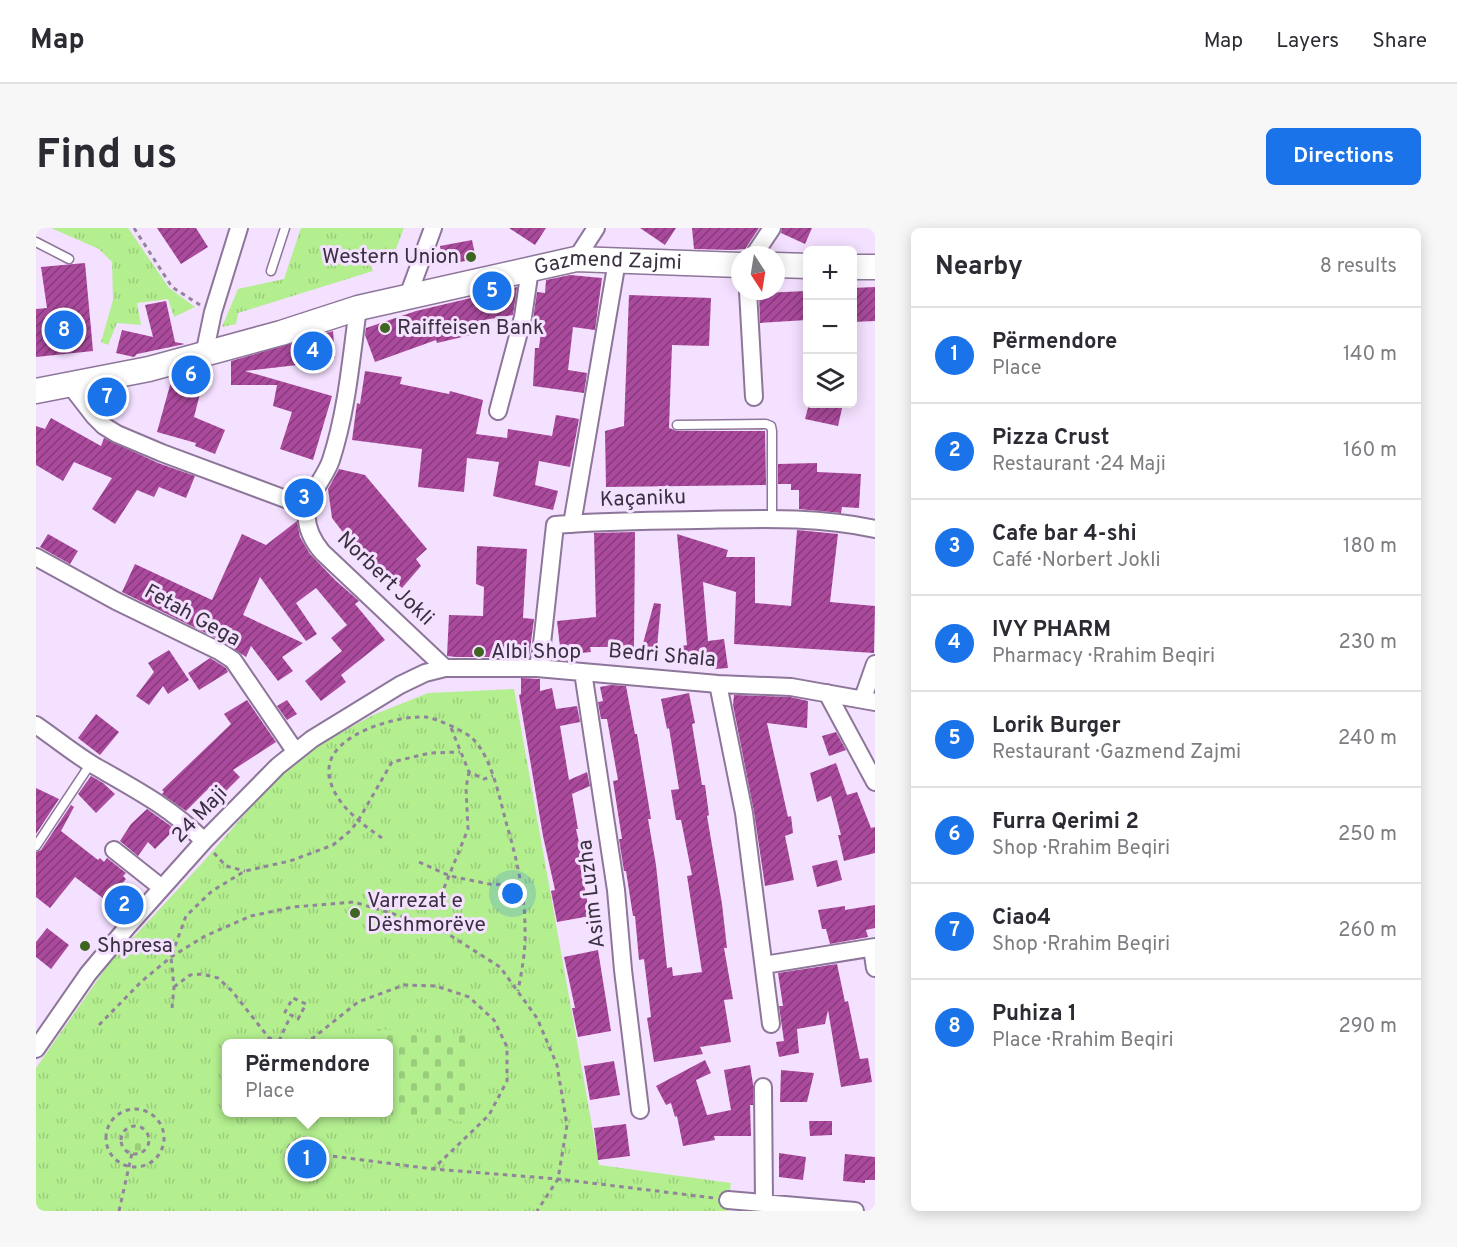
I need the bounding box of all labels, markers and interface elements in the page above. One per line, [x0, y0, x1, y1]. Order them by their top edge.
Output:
text: Map [30, 23, 85, 59]
text: Map [1204, 28, 1243, 55]
text: Layers [1276, 28, 1339, 55]
text: Share [1372, 28, 1427, 55]
button: Directions [1266, 128, 1421, 185]
text: Find us [36, 130, 177, 183]
place label: Western Union [322, 244, 459, 271]
street label: Gazmend Zajmi [532, 245, 682, 282]
north arrow [731, 246, 785, 300]
map controls [803, 246, 857, 408]
button: + [803, 246, 857, 300]
marker: Western Union [464, 250, 478, 264]
text: Nearby [935, 251, 1023, 284]
text: 8 results [1320, 254, 1397, 280]
pin: 5 [472, 268, 512, 314]
button: − [803, 300, 857, 354]
pin: 8 [45, 308, 84, 352]
place label: Raiffeisen Bank [397, 315, 544, 342]
marker: Raiffeisen Bank [378, 321, 392, 335]
pin: 4 [294, 328, 332, 374]
text: Përmendore [992, 329, 1117, 356]
text: 1 [951, 342, 959, 368]
text: 140 m [1343, 342, 1397, 368]
pin: 6 [172, 352, 210, 398]
button: layers [803, 354, 857, 408]
text: Place [992, 356, 1042, 382]
pin: 7 [88, 374, 126, 420]
text: Pizza Crust [992, 425, 1109, 452]
text: 2 [948, 438, 961, 464]
text: 160 m [1343, 438, 1397, 464]
text: Restaurant · 24 Maji [992, 452, 1166, 478]
pin: 3 [284, 476, 324, 520]
street label: Kaçaniku [599, 484, 687, 514]
text: Cafe bar 4-shi [992, 521, 1137, 548]
street label: Norbert Jokli [331, 526, 439, 632]
text: 3 [949, 534, 961, 560]
text: 180 m [1343, 534, 1397, 560]
text: Café · Norbert Jokli [992, 548, 1161, 574]
street label: Fetah Gega [139, 579, 245, 653]
text: IVY PHARM [992, 617, 1111, 644]
text: 4 [948, 630, 961, 656]
text: 230 m [1338, 630, 1397, 656]
street label: Bedri Shala [607, 638, 717, 674]
place label: Albi Shop [491, 639, 581, 666]
text: Pharmacy · Rrahim Beqiri [992, 644, 1215, 670]
marker: Albi Shop [472, 645, 486, 659]
text: Lorik Burger [992, 713, 1121, 740]
text: 5 [948, 726, 961, 752]
text: 240 m [1338, 726, 1397, 752]
text: Restaurant · Gazmend Zajmi [992, 740, 1241, 766]
street label: 24 Maji [166, 781, 234, 849]
text: Furra Qerimi 2 [992, 809, 1139, 836]
text: 6 [948, 822, 961, 848]
text: 250 m [1338, 822, 1397, 848]
text: Shop · Rrahim Beqiri [992, 836, 1170, 862]
street label: Asim Luzha [572, 838, 612, 950]
your location [498, 879, 527, 908]
pin: 2 [104, 882, 143, 928]
place label: Varrezat e Dëshmorëve [367, 888, 486, 939]
text: Ciao4 [992, 905, 1051, 932]
marker: Varrezat e Dëshmorëve [348, 906, 362, 920]
text: 7 [949, 918, 960, 944]
text: 260 m [1338, 918, 1397, 944]
text: Shop · Rrahim Beqiri [992, 932, 1170, 958]
place label: Shpresa [97, 933, 173, 960]
marker: Shpresa [78, 939, 92, 953]
text: Puhiza 1 [992, 1001, 1077, 1028]
text: 8 [948, 1014, 961, 1040]
text: 290 m [1339, 1014, 1397, 1040]
text: Place · Rrahim Beqiri [992, 1028, 1174, 1054]
popup [222, 1039, 393, 1117]
text: Përmendore [245, 1052, 370, 1079]
text: Place [245, 1079, 295, 1105]
pin: 1 [288, 1136, 326, 1182]

